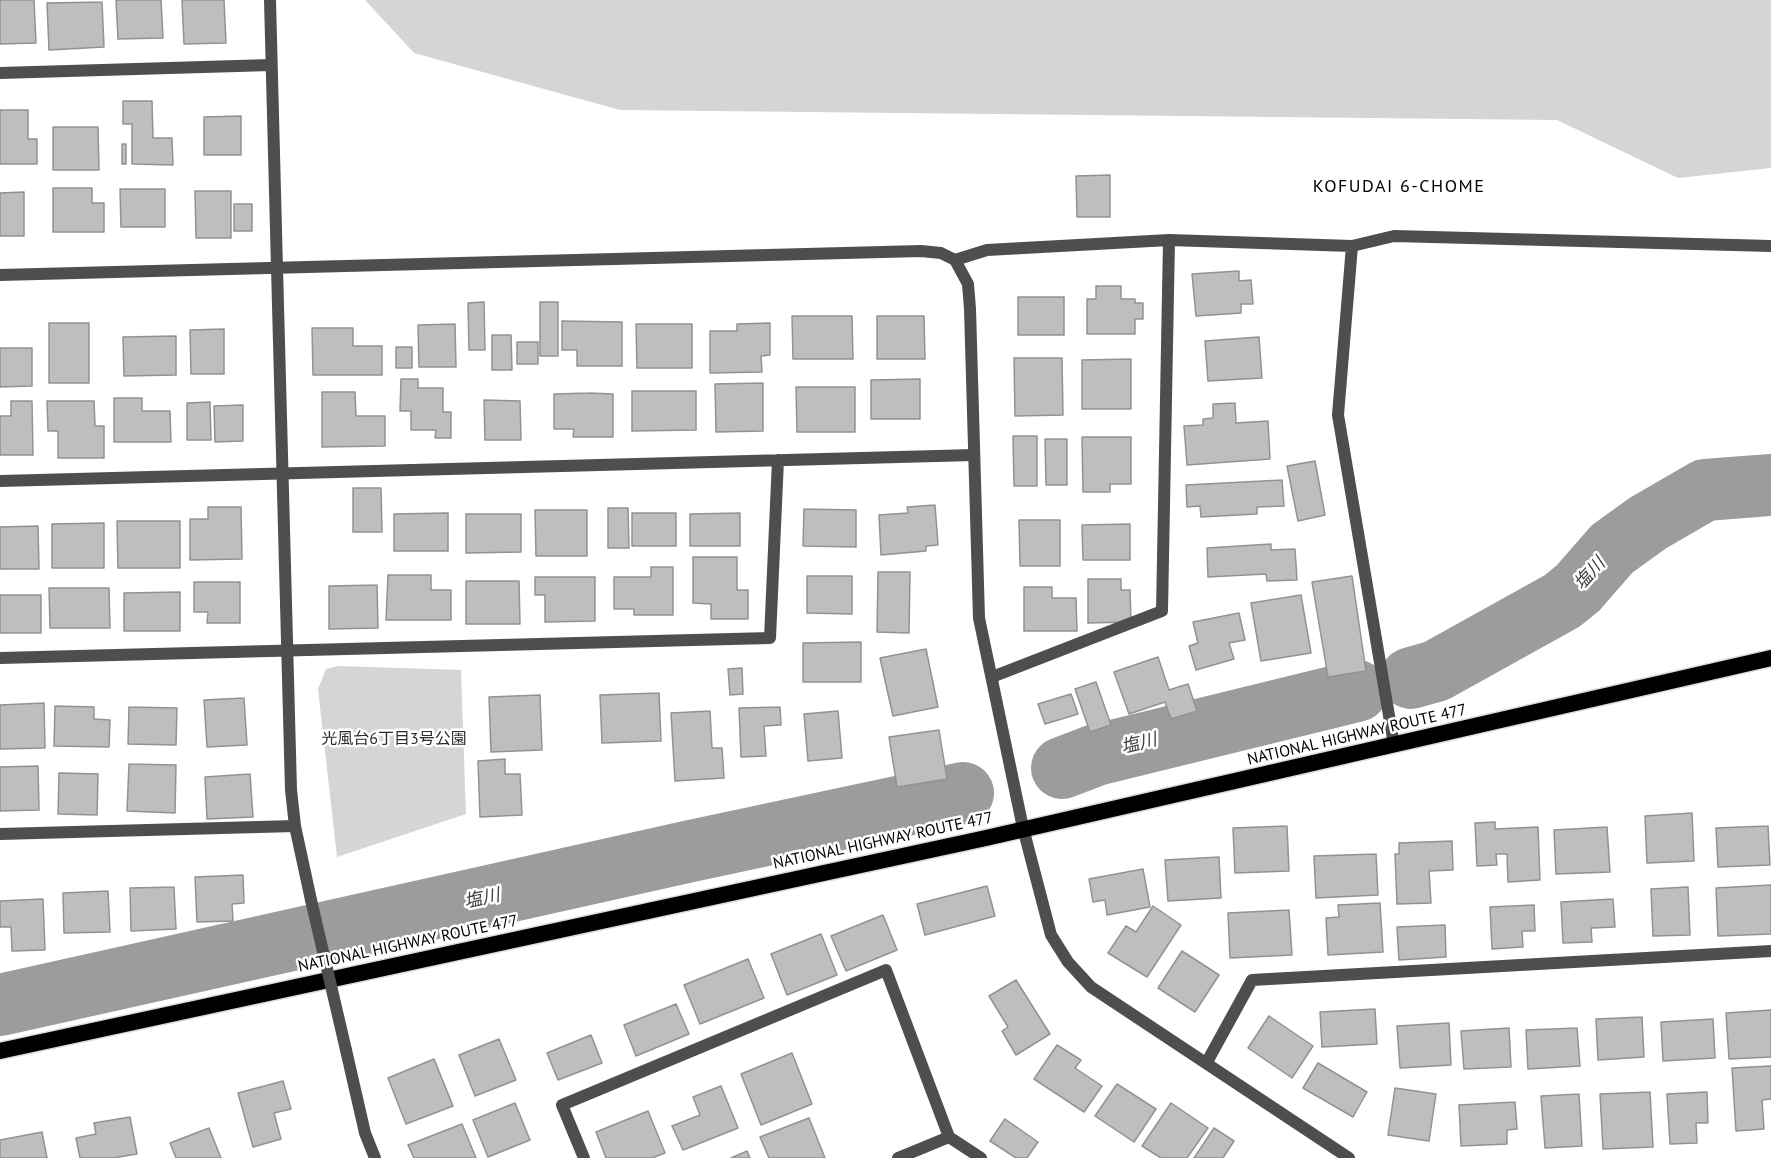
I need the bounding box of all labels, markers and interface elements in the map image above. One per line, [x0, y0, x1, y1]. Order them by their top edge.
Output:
district label: KOFUDAI 6-CHOME [1313, 176, 1485, 198]
water label: 塩川 [1570, 553, 1610, 595]
street label: NATIONAL HIGHWAY ROUTE 477 [1245, 700, 1469, 770]
park label: 光風台6丁目3号公園 [321, 729, 467, 749]
water label: 塩川 [1119, 729, 1159, 759]
street label: NATIONAL HIGHWAY ROUTE 477 [771, 808, 995, 874]
water label: 塩川 [462, 885, 502, 913]
street label: NATIONAL HIGHWAY ROUTE 477 [296, 911, 520, 977]

